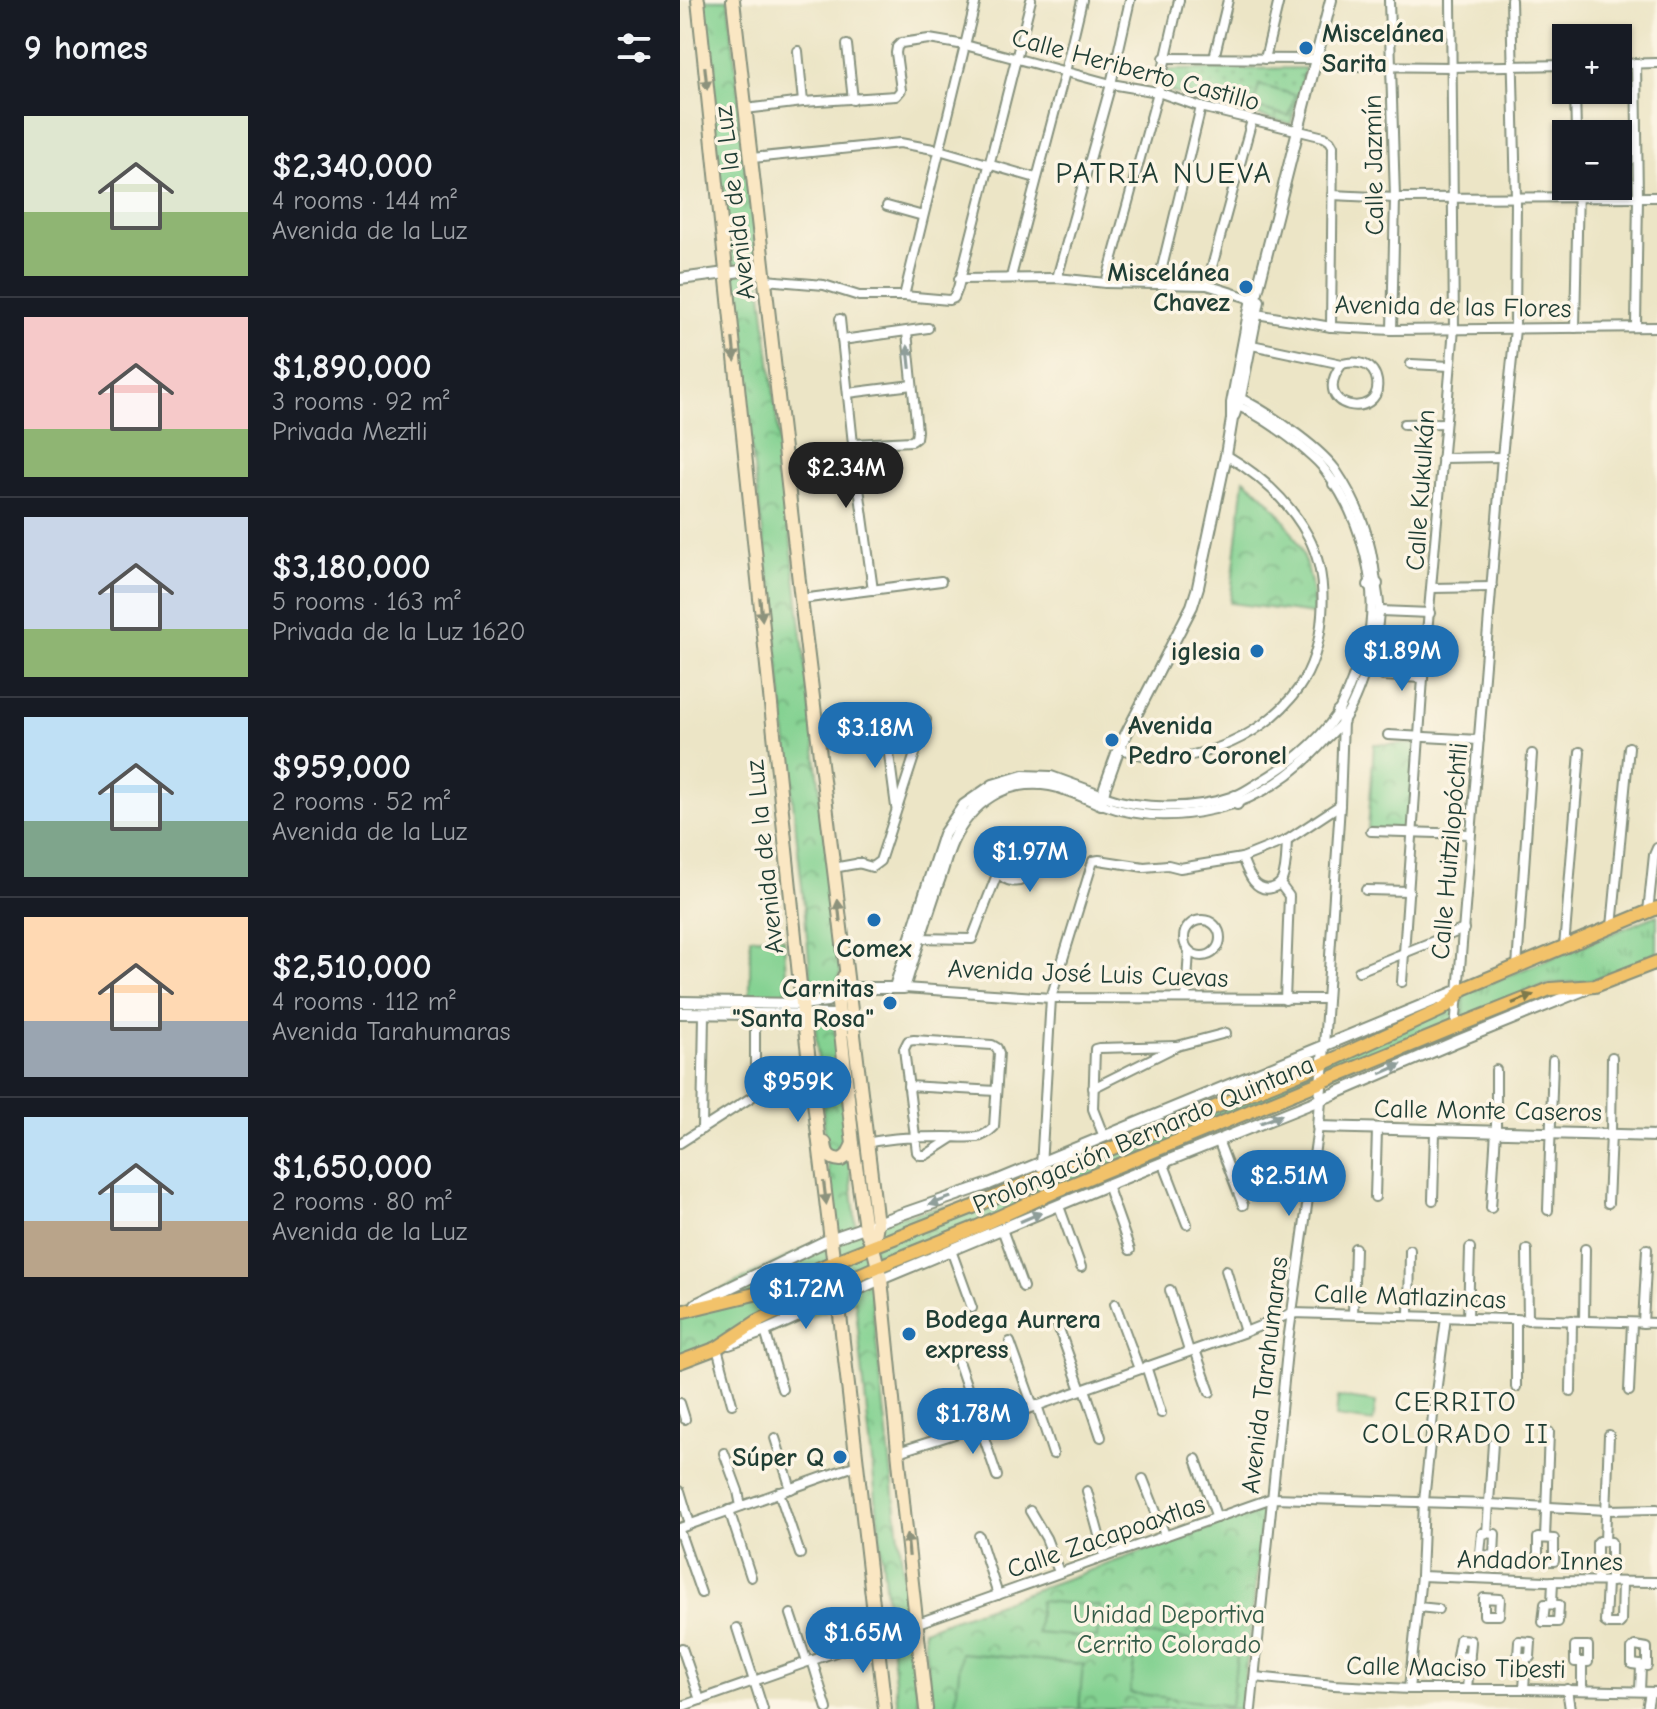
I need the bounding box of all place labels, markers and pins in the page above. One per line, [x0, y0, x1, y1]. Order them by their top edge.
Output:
place label: Miscelánea Sarita [1322, 19, 1445, 79]
marker: Miscelánea Sarita [1297, 39, 1315, 57]
place label: Miscelánea Chavez [1107, 258, 1230, 318]
marker: Miscelánea Chavez [1237, 278, 1255, 296]
pin: $2.34M [781, 442, 911, 510]
pin: $1.89M [1337, 625, 1467, 693]
place label: iglesia [1171, 637, 1241, 667]
marker: iglesia [1248, 642, 1266, 660]
pin: $3.18M [810, 702, 940, 770]
place label: Avenida Pedro Coronel [1128, 711, 1287, 771]
marker: Avenida Pedro Coronel [1103, 731, 1121, 749]
pin: $1.97M [965, 826, 1095, 894]
marker: Comex [865, 911, 883, 929]
place label: Comex [836, 934, 912, 964]
place label: Carnitas "Santa Rosa" [732, 974, 874, 1034]
marker: Carnitas "Santa Rosa" [881, 994, 899, 1012]
pin: $959K [742, 1056, 854, 1124]
pin: $2.51M [1224, 1150, 1354, 1218]
pin: $1.72M [741, 1263, 871, 1331]
place label: Bodega Aurrera express [925, 1305, 1101, 1365]
marker: Bodega Aurrera express [900, 1325, 918, 1343]
pin: $1.78M [908, 1388, 1038, 1456]
place label: Súper Q [732, 1443, 824, 1473]
marker: Súper Q [831, 1448, 849, 1466]
pin: $1.65M [798, 1607, 928, 1675]

